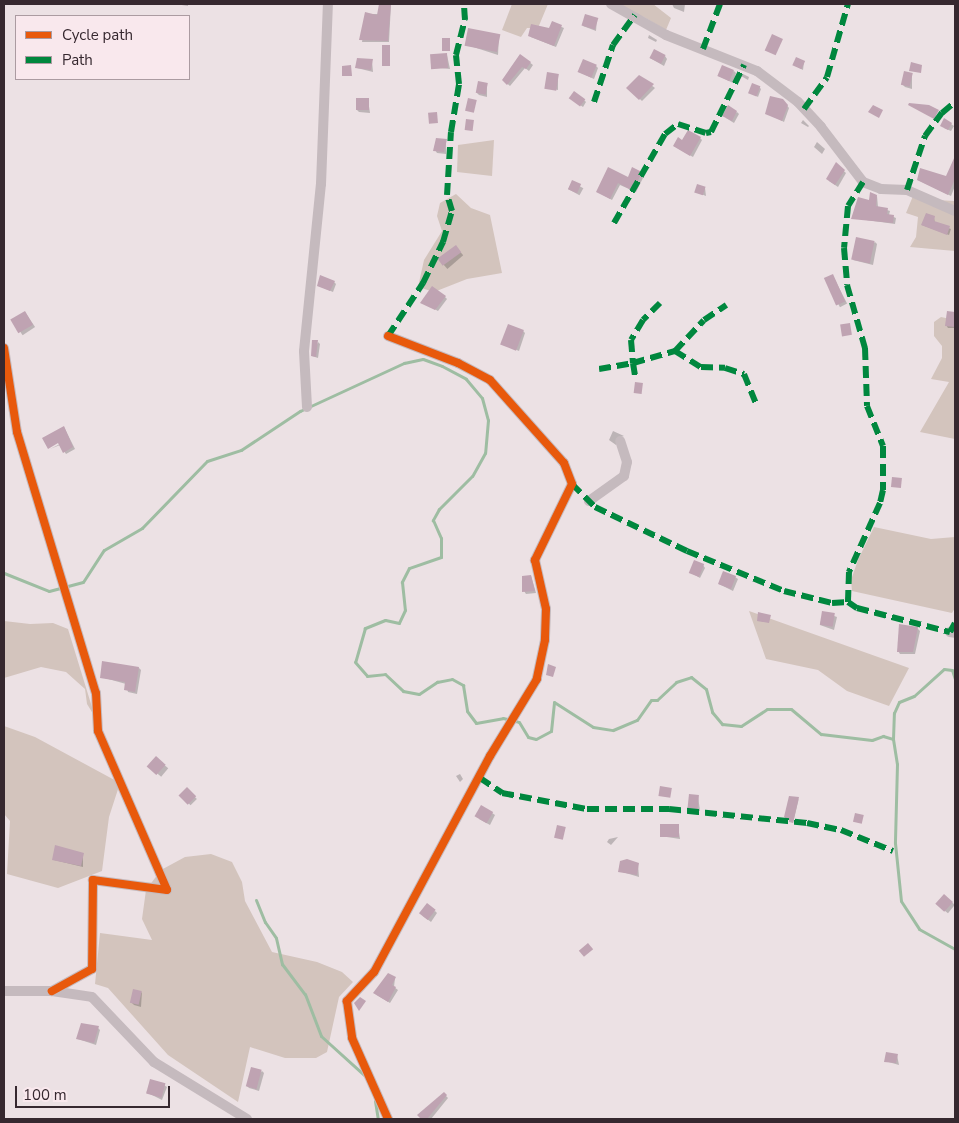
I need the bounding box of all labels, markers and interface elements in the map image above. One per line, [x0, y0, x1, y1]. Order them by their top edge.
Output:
legend [15, 15, 190, 80]
text: Cycle path [62, 25, 133, 45]
text: Path [62, 50, 93, 70]
scale bar [18, 1076, 172, 1108]
text: 100 m [23, 1085, 67, 1105]

